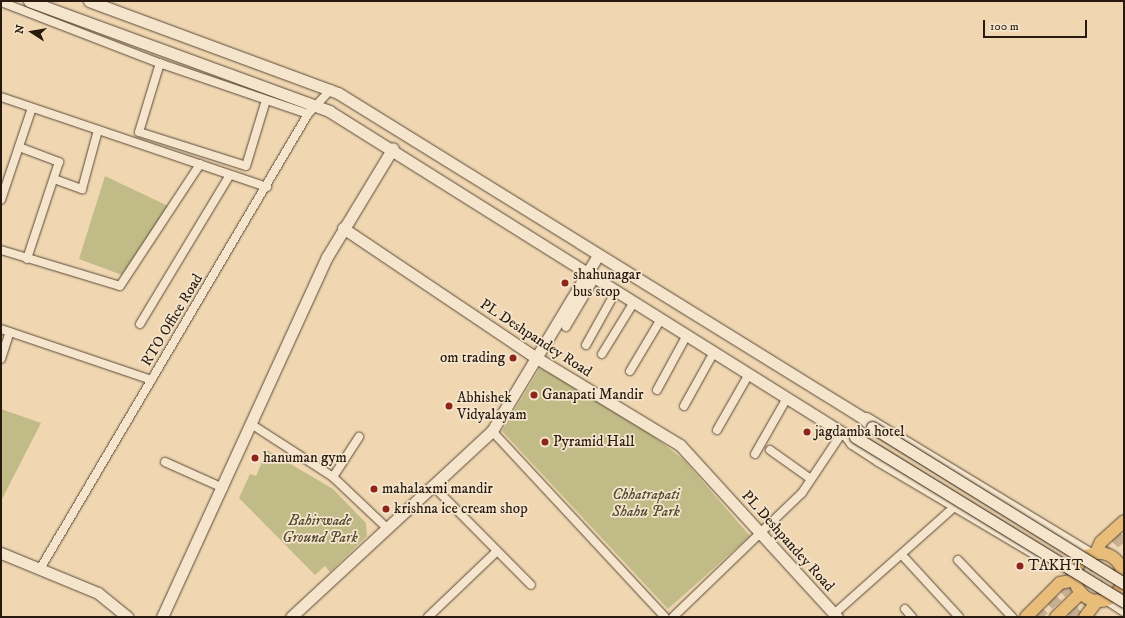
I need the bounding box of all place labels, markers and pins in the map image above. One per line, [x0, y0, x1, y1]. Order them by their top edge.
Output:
place label: shahunagar bus stop [573, 265, 641, 300]
marker: shahunagar bus stop [560, 278, 570, 288]
place label: om trading [440, 349, 505, 367]
marker: om trading [508, 353, 518, 363]
place label: Ganapati Mandir [542, 386, 644, 404]
place label: Abhishek Vidyalayam [457, 388, 527, 423]
marker: Ganapati Mandir [529, 390, 539, 400]
marker: Abhishek Vidyalayam [444, 401, 454, 411]
place label: jagdamba hotel [815, 423, 905, 441]
marker: jagdamba hotel [802, 427, 812, 437]
place label: Pyramid Hall [553, 433, 635, 451]
marker: Pyramid Hall [540, 437, 550, 447]
place label: hanuman gym [263, 449, 347, 467]
marker: hanuman gym [250, 453, 260, 463]
place label: mahalaxmi mandir [382, 480, 493, 498]
marker: mahalaxmi mandir [369, 484, 379, 494]
place label: krishna ice cream shop [394, 500, 528, 518]
marker: krishna ice cream shop [381, 504, 391, 514]
place label: TAKHT [1028, 557, 1083, 575]
marker: TAKHT [1015, 561, 1025, 571]

